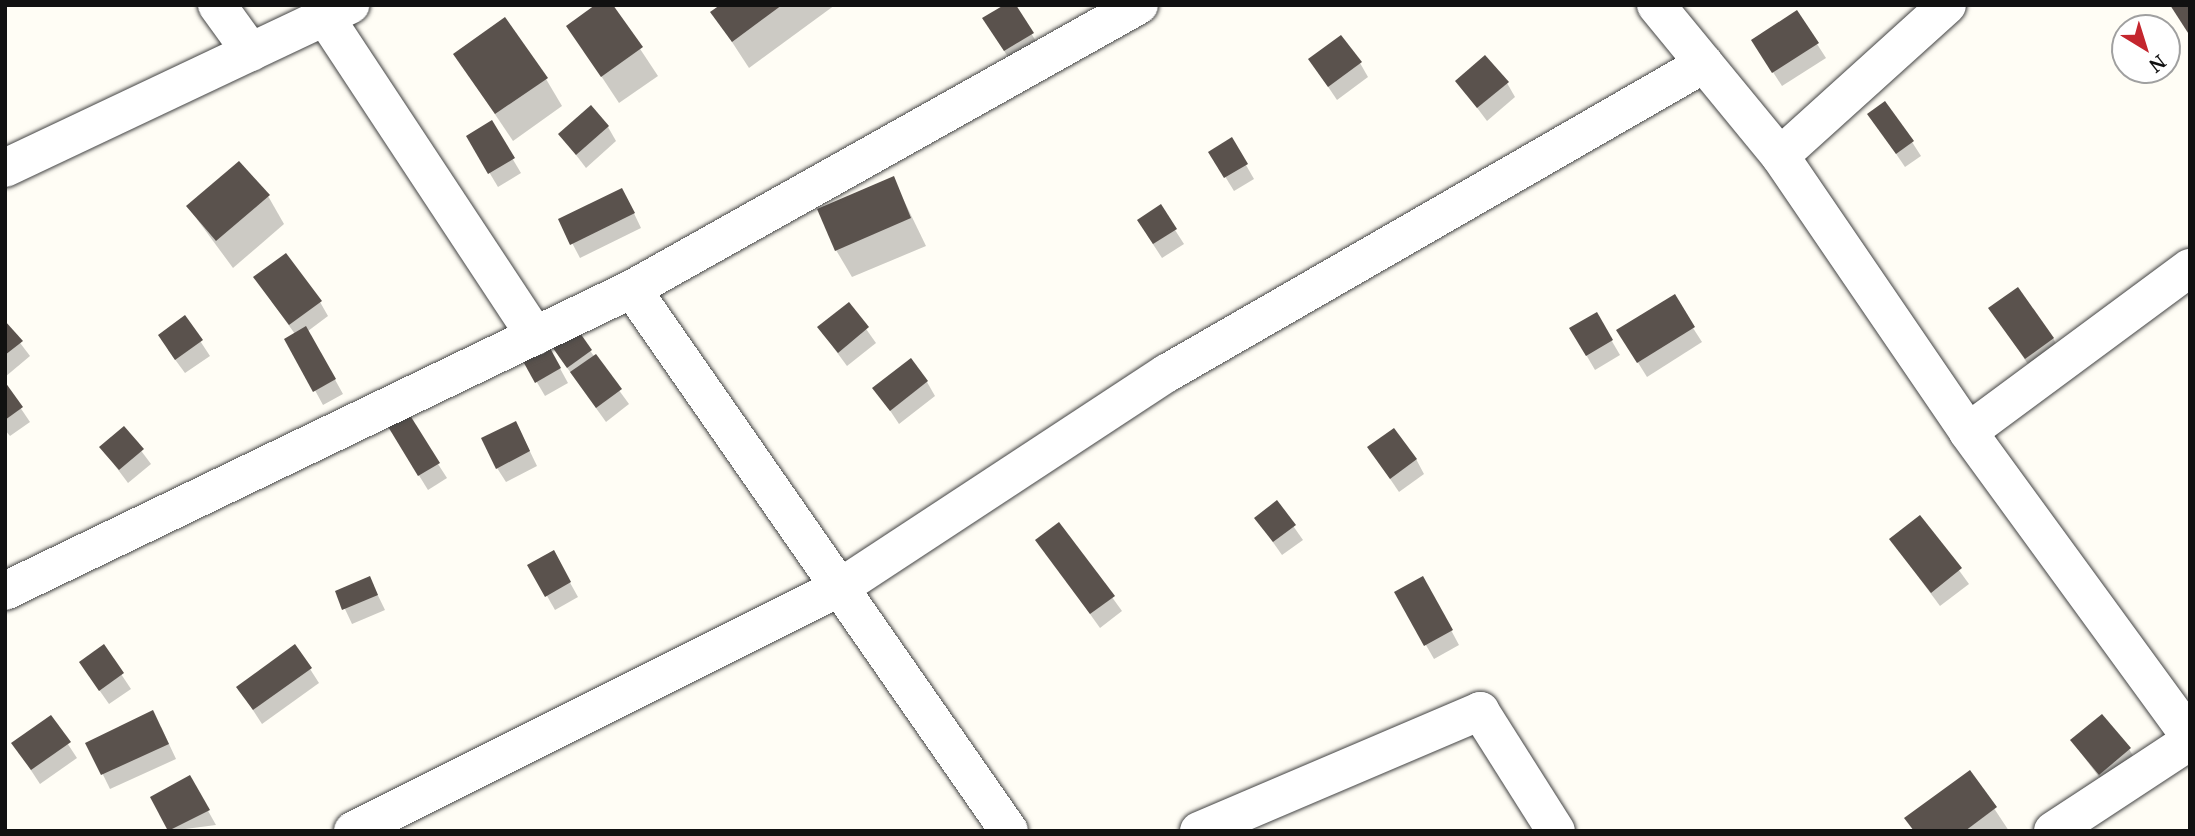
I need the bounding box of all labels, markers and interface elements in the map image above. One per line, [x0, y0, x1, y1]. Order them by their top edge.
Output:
north arrow [2111, 14, 2181, 84]
text: N [2144, 49, 2172, 79]

